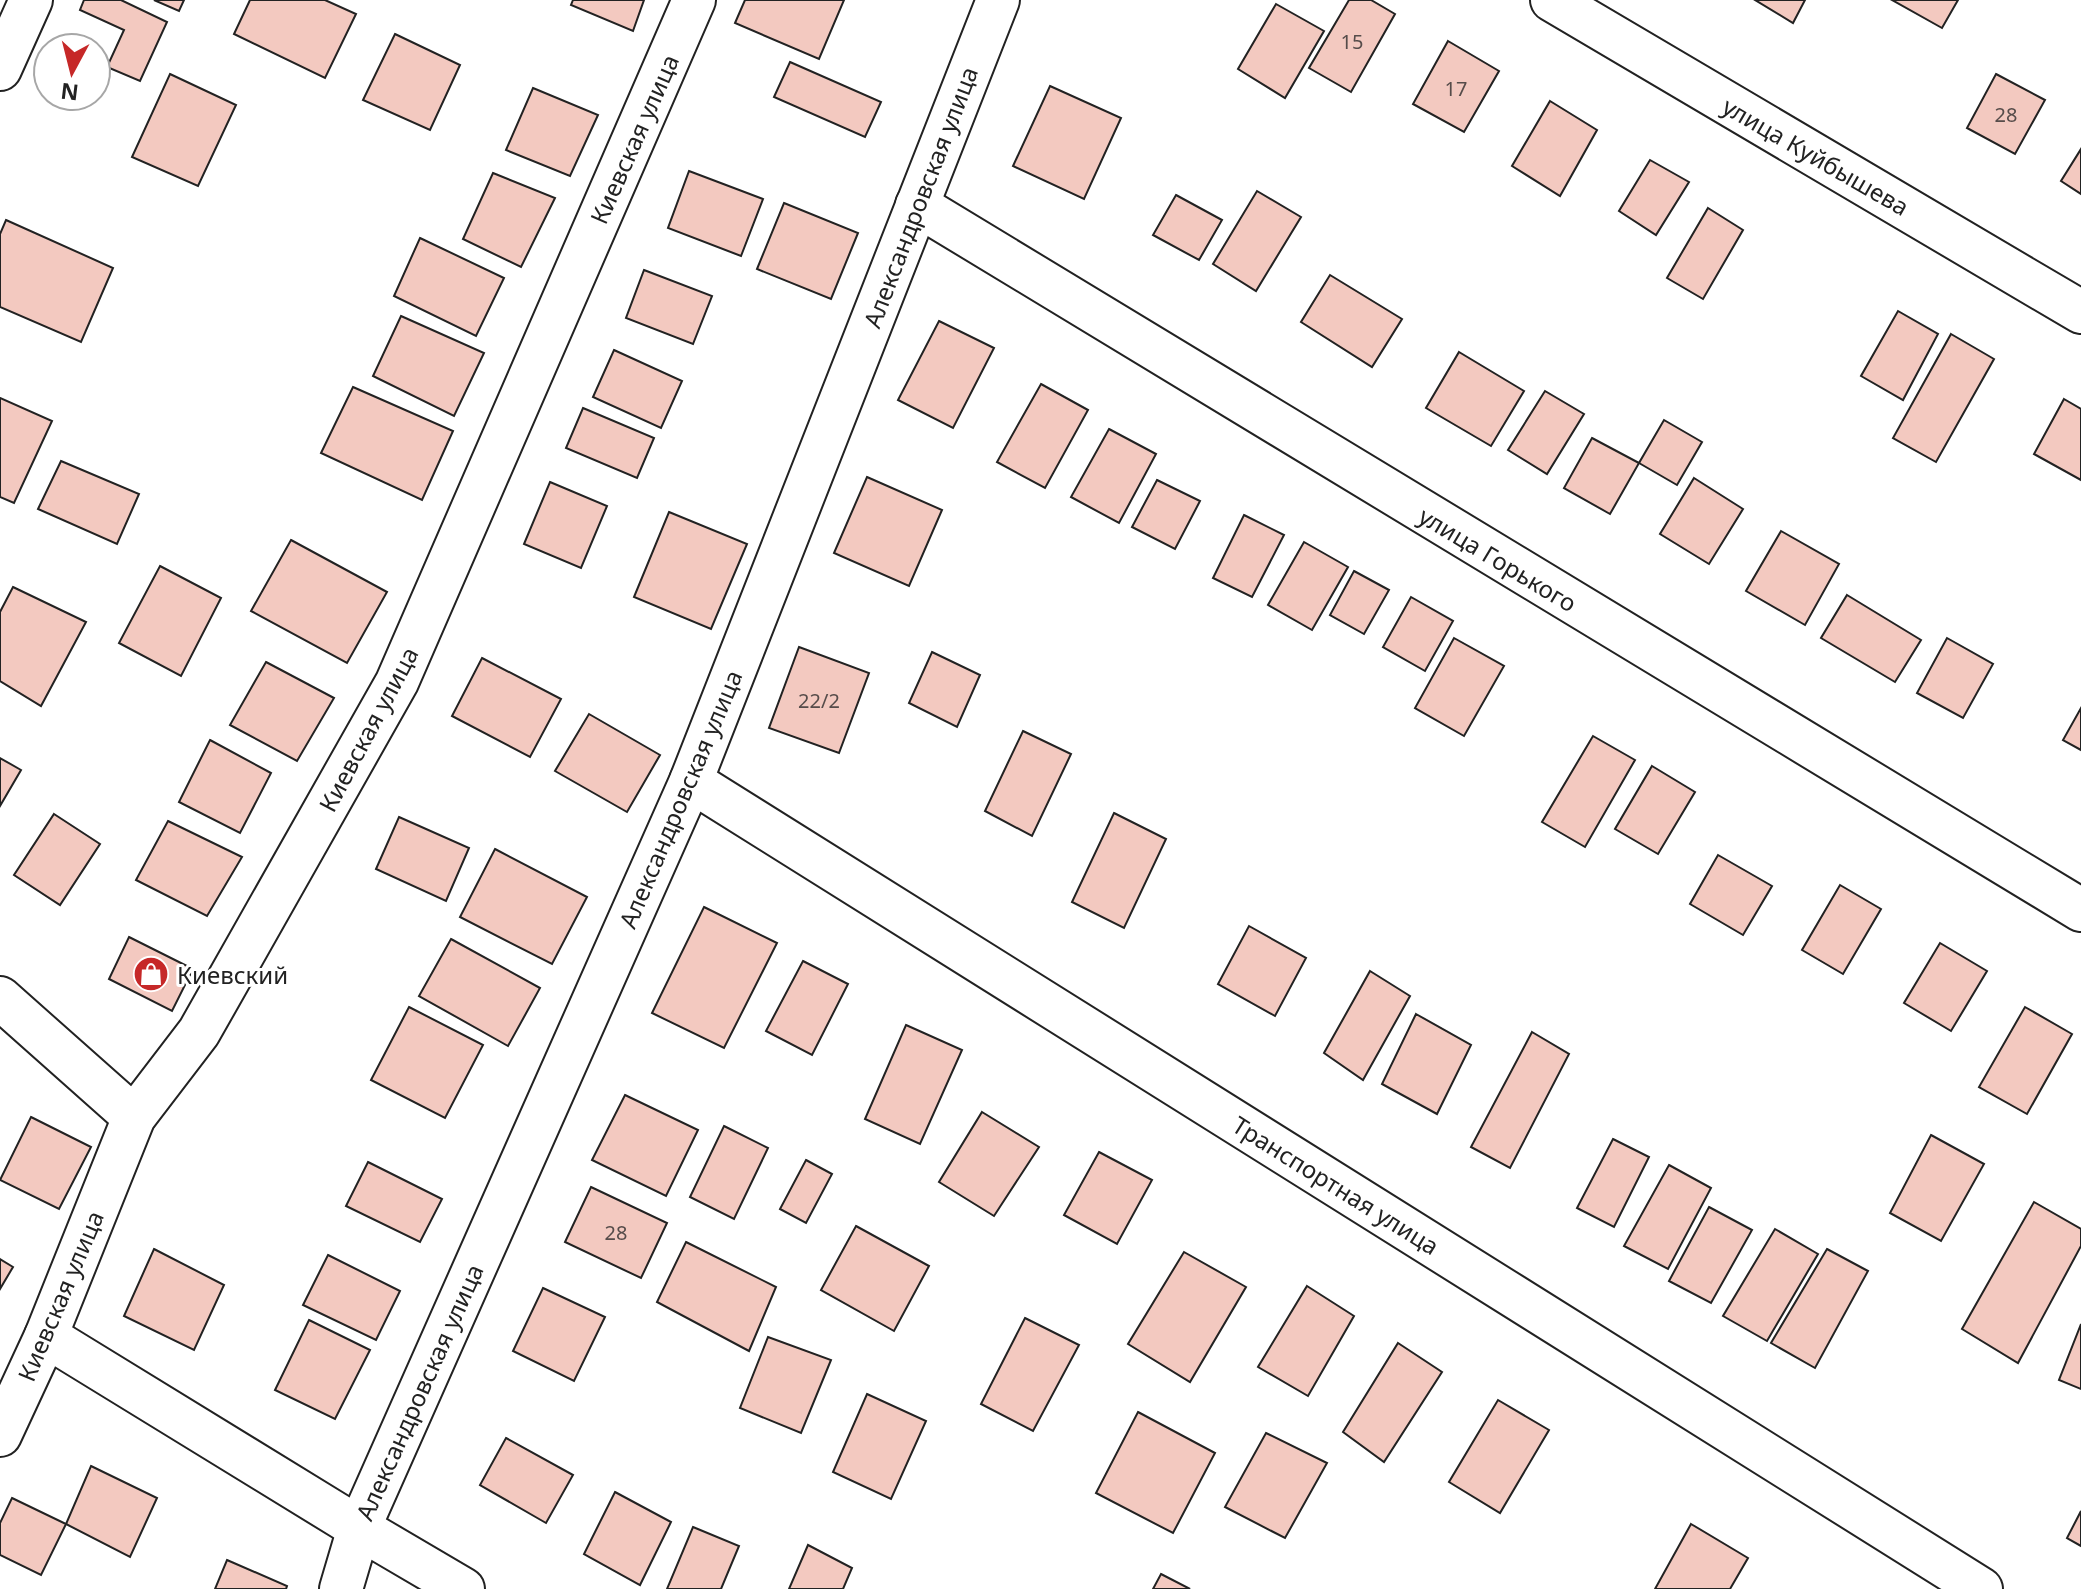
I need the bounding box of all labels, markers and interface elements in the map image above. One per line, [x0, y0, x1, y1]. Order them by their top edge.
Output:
house number: 15 [1341, 28, 1363, 55]
north arrow [32, 32, 112, 112]
street label: Киевская улица [582, 49, 686, 229]
street label: Александровская улица [855, 62, 985, 332]
house number: 17 [1445, 75, 1467, 102]
text: N [59, 77, 80, 109]
street label: улица Куйбышева [1717, 89, 1915, 223]
house number: 28 [1995, 101, 2017, 128]
street label: улица Горького [1413, 499, 1583, 619]
street label: Киевская улица [311, 641, 425, 817]
street label: Александровская улица [611, 665, 749, 933]
house number: 22/2 [798, 687, 840, 714]
shop icon: Киевский [132, 955, 170, 993]
place label: Киевский [177, 958, 288, 991]
street label: Транспортная улица [1226, 1108, 1446, 1262]
street label: Киевская улица [9, 1206, 111, 1386]
house number: 28 [605, 1219, 627, 1246]
street label: Александровская улица [348, 1259, 490, 1525]

